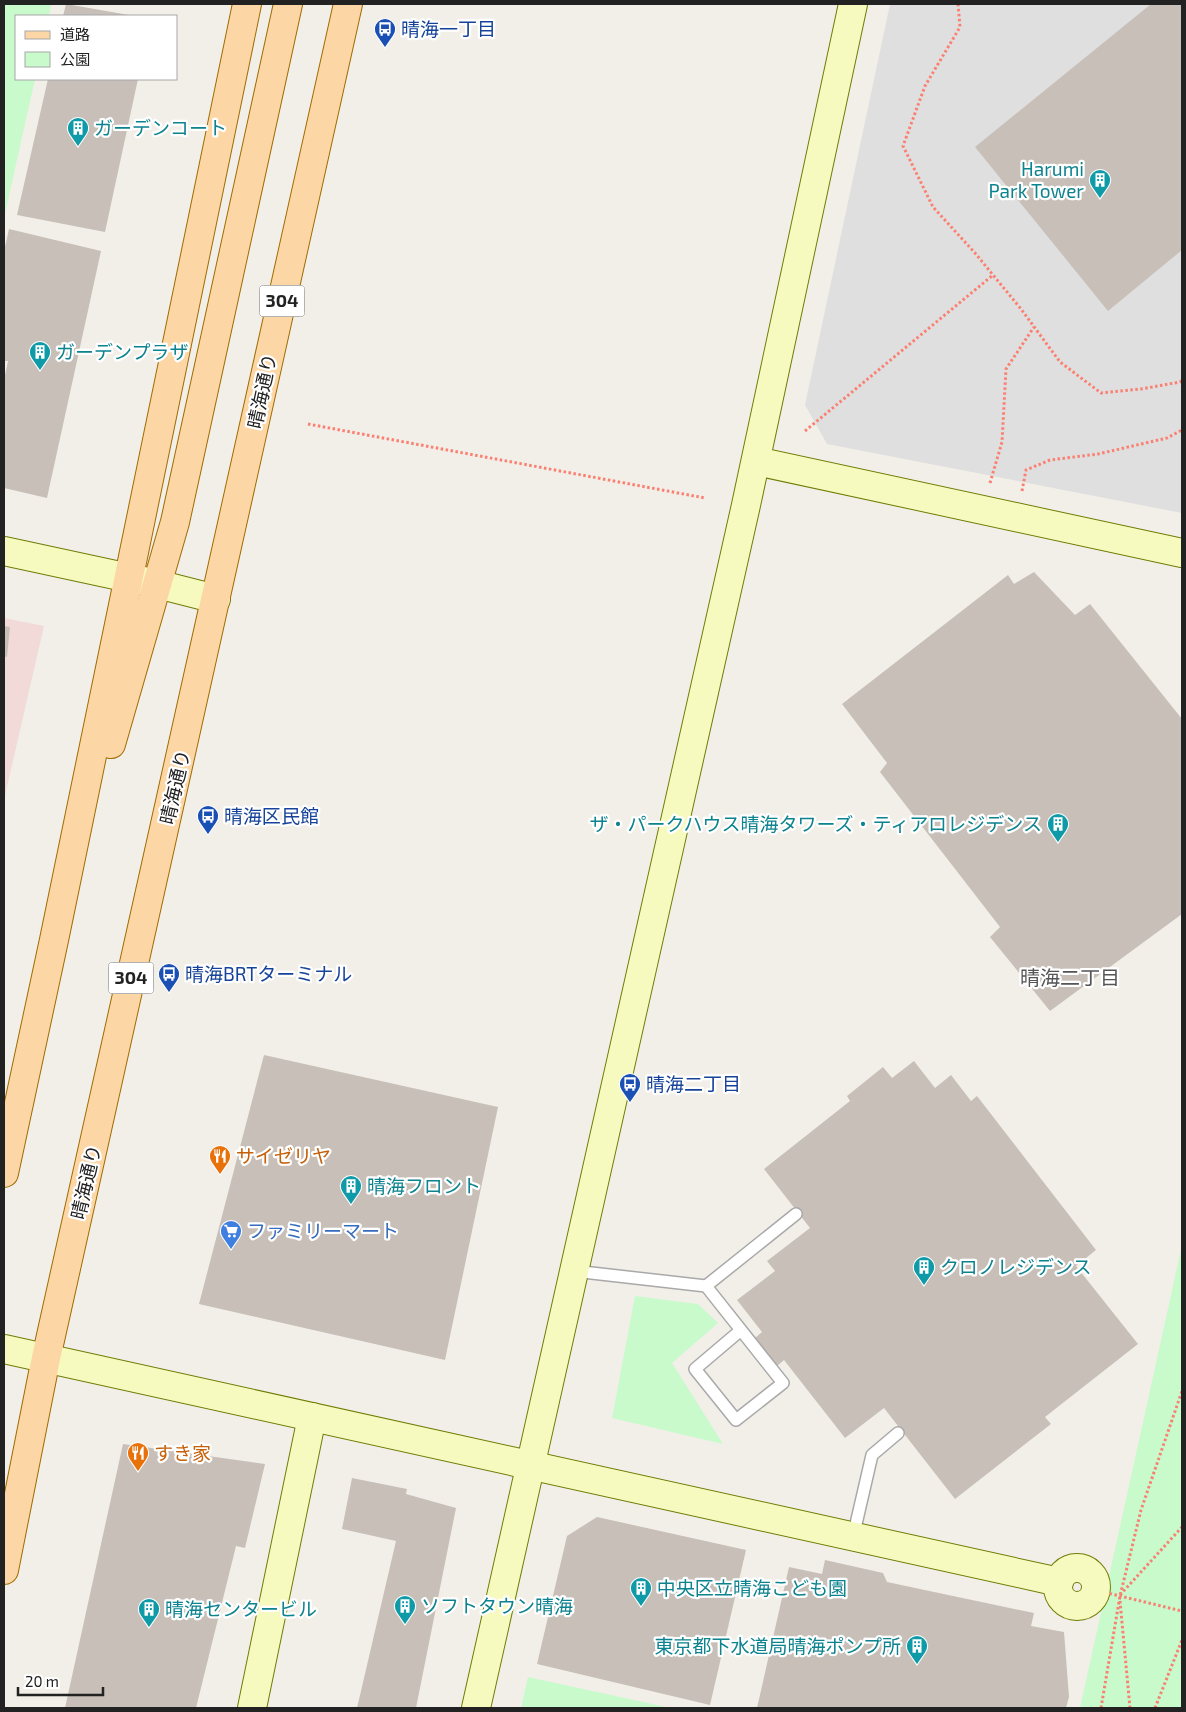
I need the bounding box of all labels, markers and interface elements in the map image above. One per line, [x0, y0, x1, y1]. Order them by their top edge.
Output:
legend [15, 15, 178, 80]
bus stop icon: 晴海一丁目 [373, 17, 397, 48]
place label: 晴海一丁目 [401, 17, 496, 40]
text: 道路 [60, 25, 90, 43]
text: 公園 [60, 50, 90, 68]
building icon: ガーデンコート [66, 116, 90, 147]
place label: ガーデンコート [94, 116, 227, 139]
place label: Harumi Park Tower [988, 157, 1084, 202]
building icon: Harumi Park Tower [1088, 168, 1112, 199]
road number: 304 [260, 286, 304, 316]
building icon: ガーデンプラザ [28, 340, 52, 371]
place label: ガーデンプラザ [56, 340, 188, 363]
street label: 晴海通り [242, 351, 281, 430]
street label: 晴海通り [155, 747, 194, 827]
bus stop icon: 晴海区民館 [196, 804, 220, 835]
place label: 晴海区民館 [224, 804, 319, 827]
place label: ザ・パークハウス晴海タワーズ・ティアロレジデンス [589, 812, 1042, 835]
building icon: ザ・パークハウス晴海タワーズ・ティアロレジデンス [1046, 812, 1070, 843]
road number: 304 [108, 962, 154, 994]
bus stop icon: 晴海BRTターミナル [157, 962, 181, 993]
place label: 晴海BRTターミナル [185, 962, 352, 985]
district label: 晴海二丁目 [1020, 965, 1120, 989]
bus stop icon: 晴海二丁目 [618, 1072, 642, 1103]
place label: 晴海二丁目 [646, 1072, 741, 1095]
street label: 晴海通り [66, 1142, 105, 1222]
restaurant icon: サイゼリヤ [208, 1144, 232, 1175]
place label: サイゼリヤ [236, 1144, 331, 1167]
building icon: 晴海フロント [339, 1174, 363, 1205]
place label: 晴海フロント [367, 1174, 481, 1197]
supermarket icon: ファミリーマート [219, 1219, 243, 1250]
place label: ファミリーマート [247, 1219, 399, 1242]
building icon: クロノレジデンス [912, 1255, 936, 1286]
place label: クロノレジデンス [940, 1255, 1092, 1278]
restaurant icon: すき家 [126, 1441, 150, 1472]
place label: すき家 [154, 1441, 211, 1464]
building icon: 中央区立晴海こども園 [629, 1576, 653, 1607]
place label: 中央区立晴海こども園 [657, 1576, 847, 1599]
building icon: ソフトタウン晴海 [393, 1594, 417, 1625]
place label: ソフトタウン晴海 [421, 1594, 573, 1617]
building icon: 晴海センタービル [137, 1597, 161, 1628]
place label: 晴海センタービル [165, 1597, 317, 1620]
place label: 東京都下水道局晴海ポンプ所 [655, 1634, 901, 1657]
building icon: 東京都下水道局晴海ポンプ所 [905, 1634, 929, 1665]
scale bar [18, 1664, 102, 1696]
text: 20 m [25, 1672, 59, 1690]

